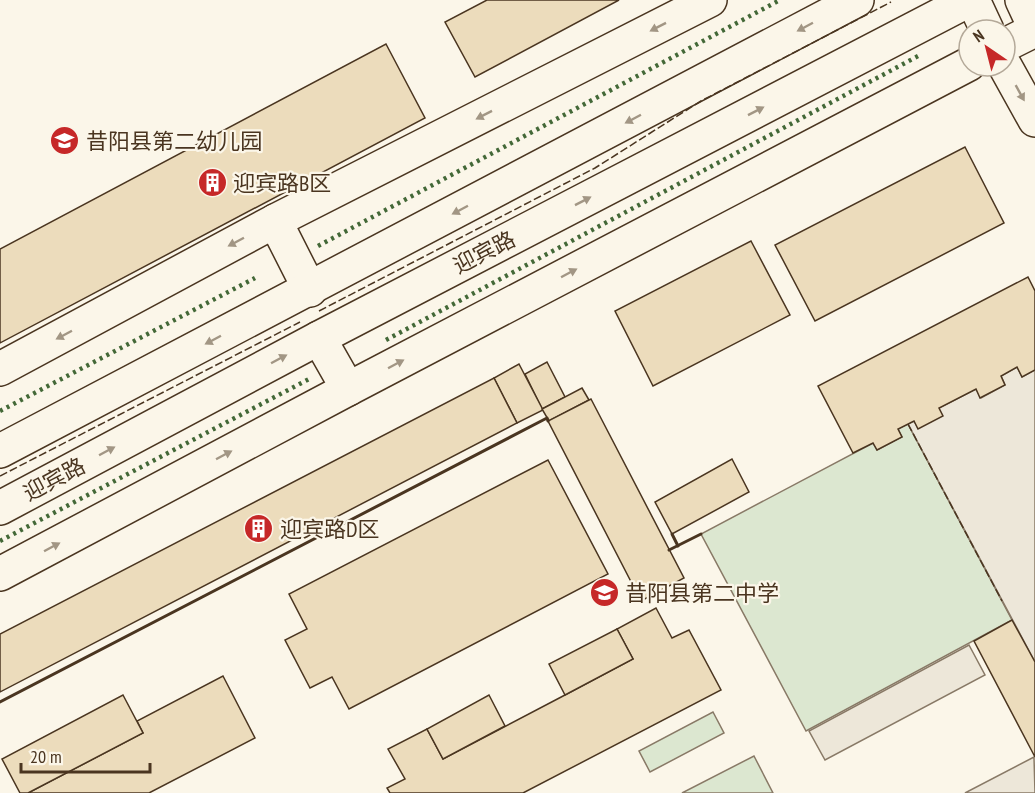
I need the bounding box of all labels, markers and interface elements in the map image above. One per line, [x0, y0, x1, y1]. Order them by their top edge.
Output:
north arrow [957, 18, 1017, 78]
one-way arrow [649, 21, 667, 31]
one-way arrow [796, 22, 813, 32]
text: N [969, 25, 988, 46]
one-way arrow [1015, 85, 1025, 102]
one-way arrow [747, 106, 764, 116]
one-way arrow [476, 110, 493, 120]
one-way arrow [624, 114, 641, 124]
school or university icon: 昔阳县第二幼儿园 [49, 125, 81, 157]
place label: 昔阳县第二幼儿园 [86, 127, 262, 155]
building icon: 迎宾路B区 [196, 167, 228, 199]
place label: 迎宾路B区 [233, 169, 331, 197]
one-way arrow [574, 196, 591, 206]
one-way arrow [452, 205, 469, 215]
street label: 迎宾路 [448, 225, 520, 279]
one-way arrow [227, 237, 244, 247]
one-way arrow [560, 268, 577, 278]
one-way arrow [55, 330, 72, 340]
one-way arrow [205, 335, 222, 345]
one-way arrow [271, 354, 288, 364]
one-way arrow [388, 359, 405, 369]
one-way arrow [98, 446, 116, 456]
one-way arrow [215, 450, 232, 460]
street label: 迎宾路 [18, 451, 90, 507]
building icon: 迎宾路D区 [243, 513, 275, 545]
place label: 迎宾路D区 [280, 515, 380, 543]
one-way arrow [43, 542, 60, 552]
school or university icon: 昔阳县第二中学 [588, 577, 620, 609]
place label: 昔阳县第二中学 [625, 579, 779, 607]
scale bar [21, 736, 150, 774]
text: 20 m [30, 745, 62, 768]

